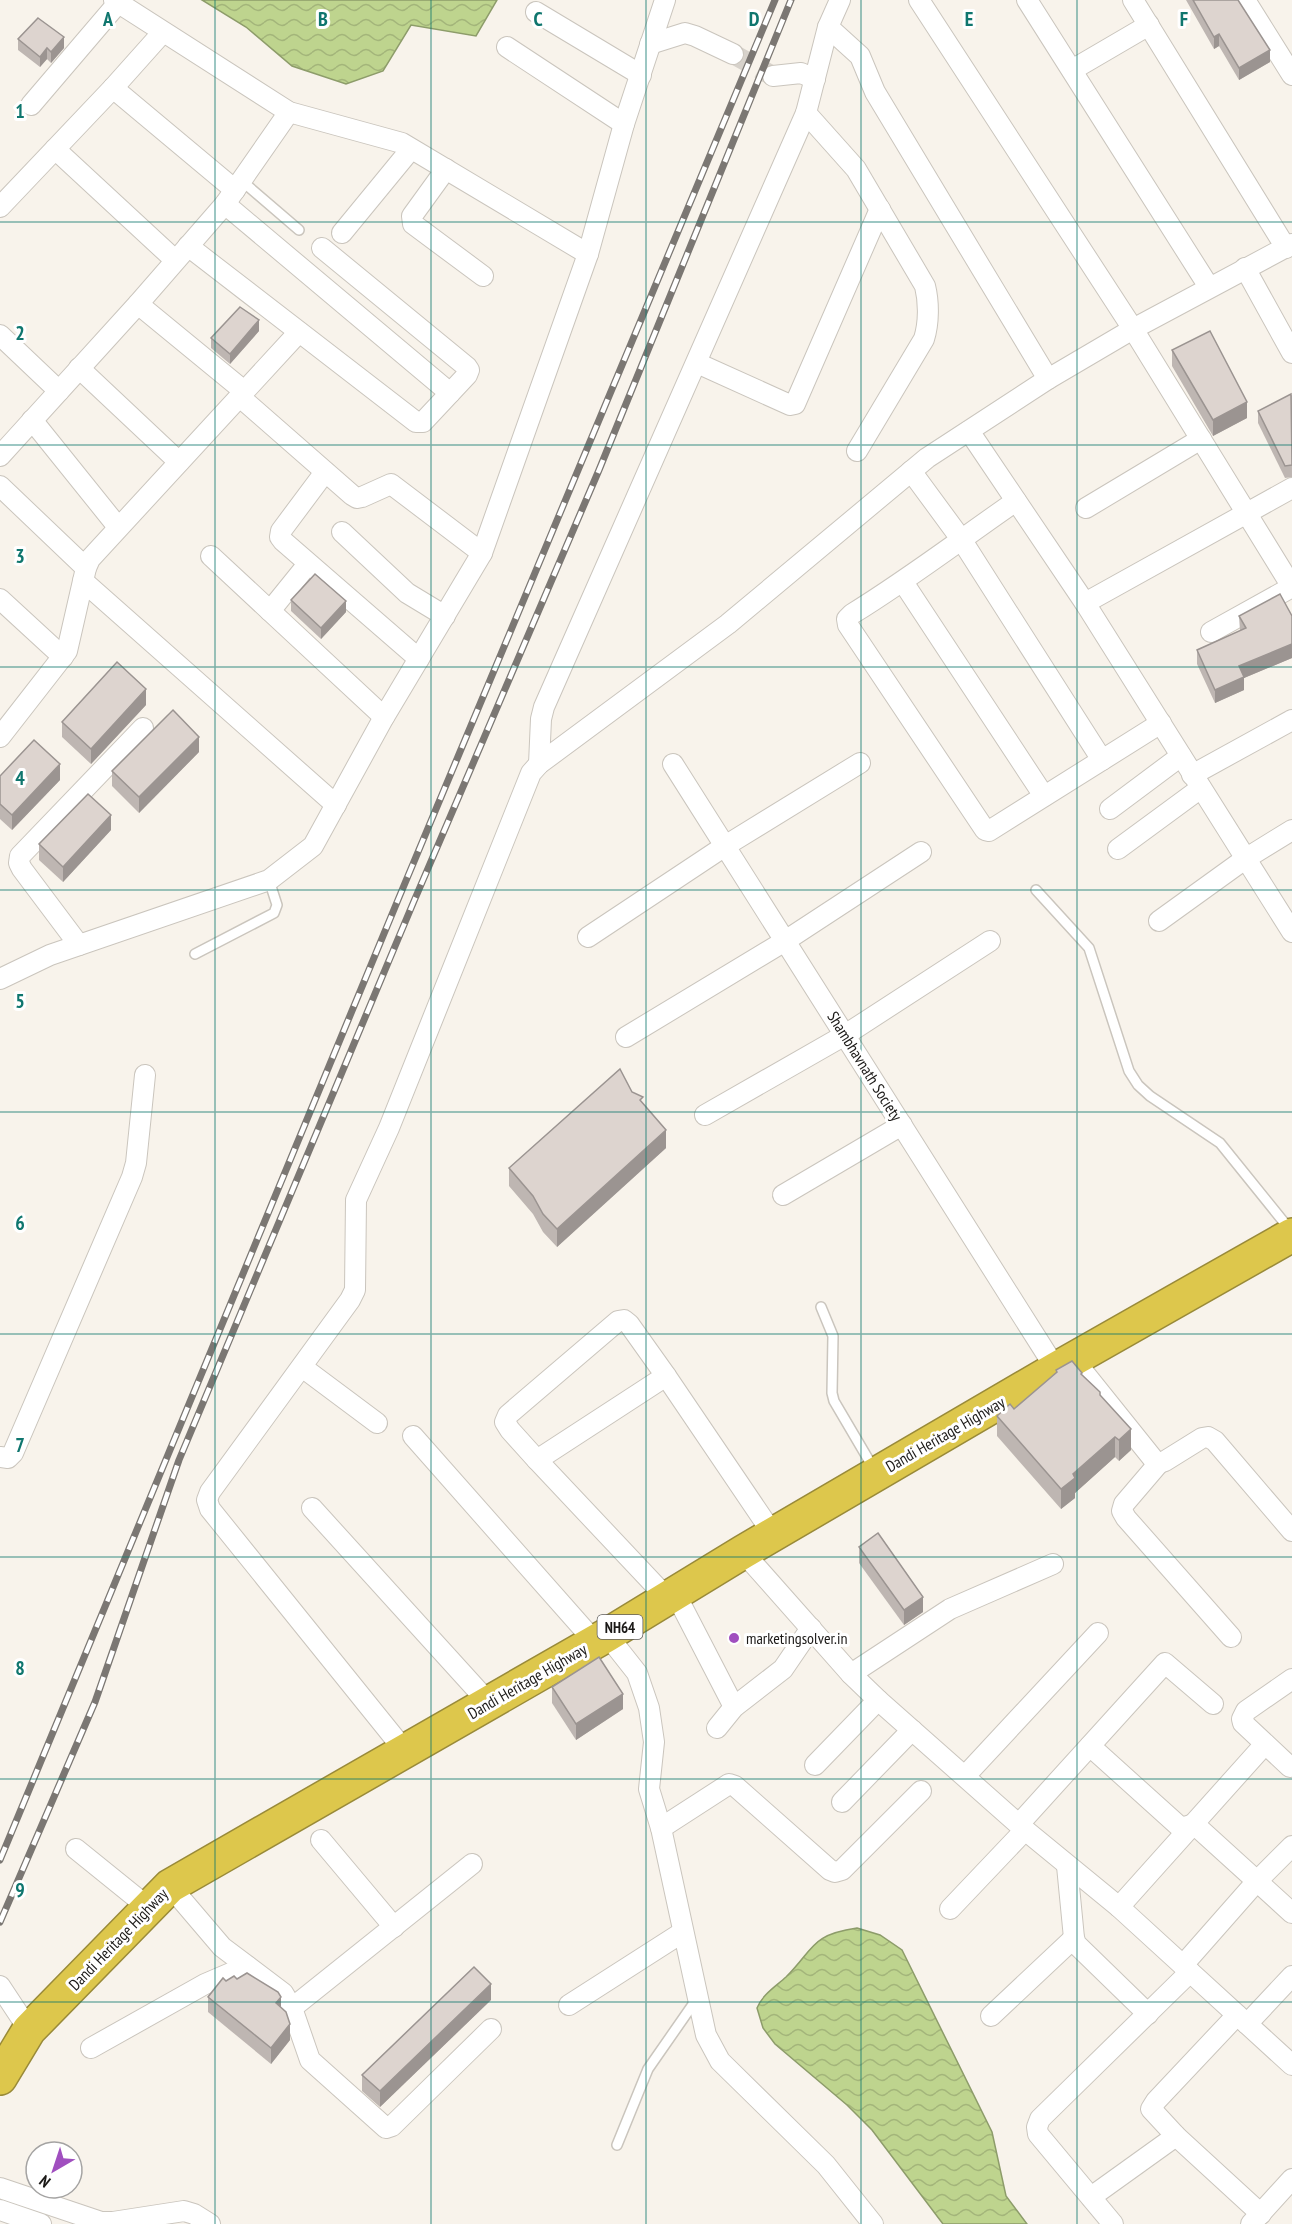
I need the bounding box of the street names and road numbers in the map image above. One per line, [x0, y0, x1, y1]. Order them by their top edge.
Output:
street label: Shambhavnath Society [823, 1008, 907, 1124]
street label: Dandi Heritage Highway [882, 1392, 1008, 1476]
road number: NH64 [598, 1615, 642, 1639]
street label: Dandi Heritage Highway [464, 1639, 590, 1723]
street label: Dandi Heritage Highway [64, 1884, 172, 1994]

